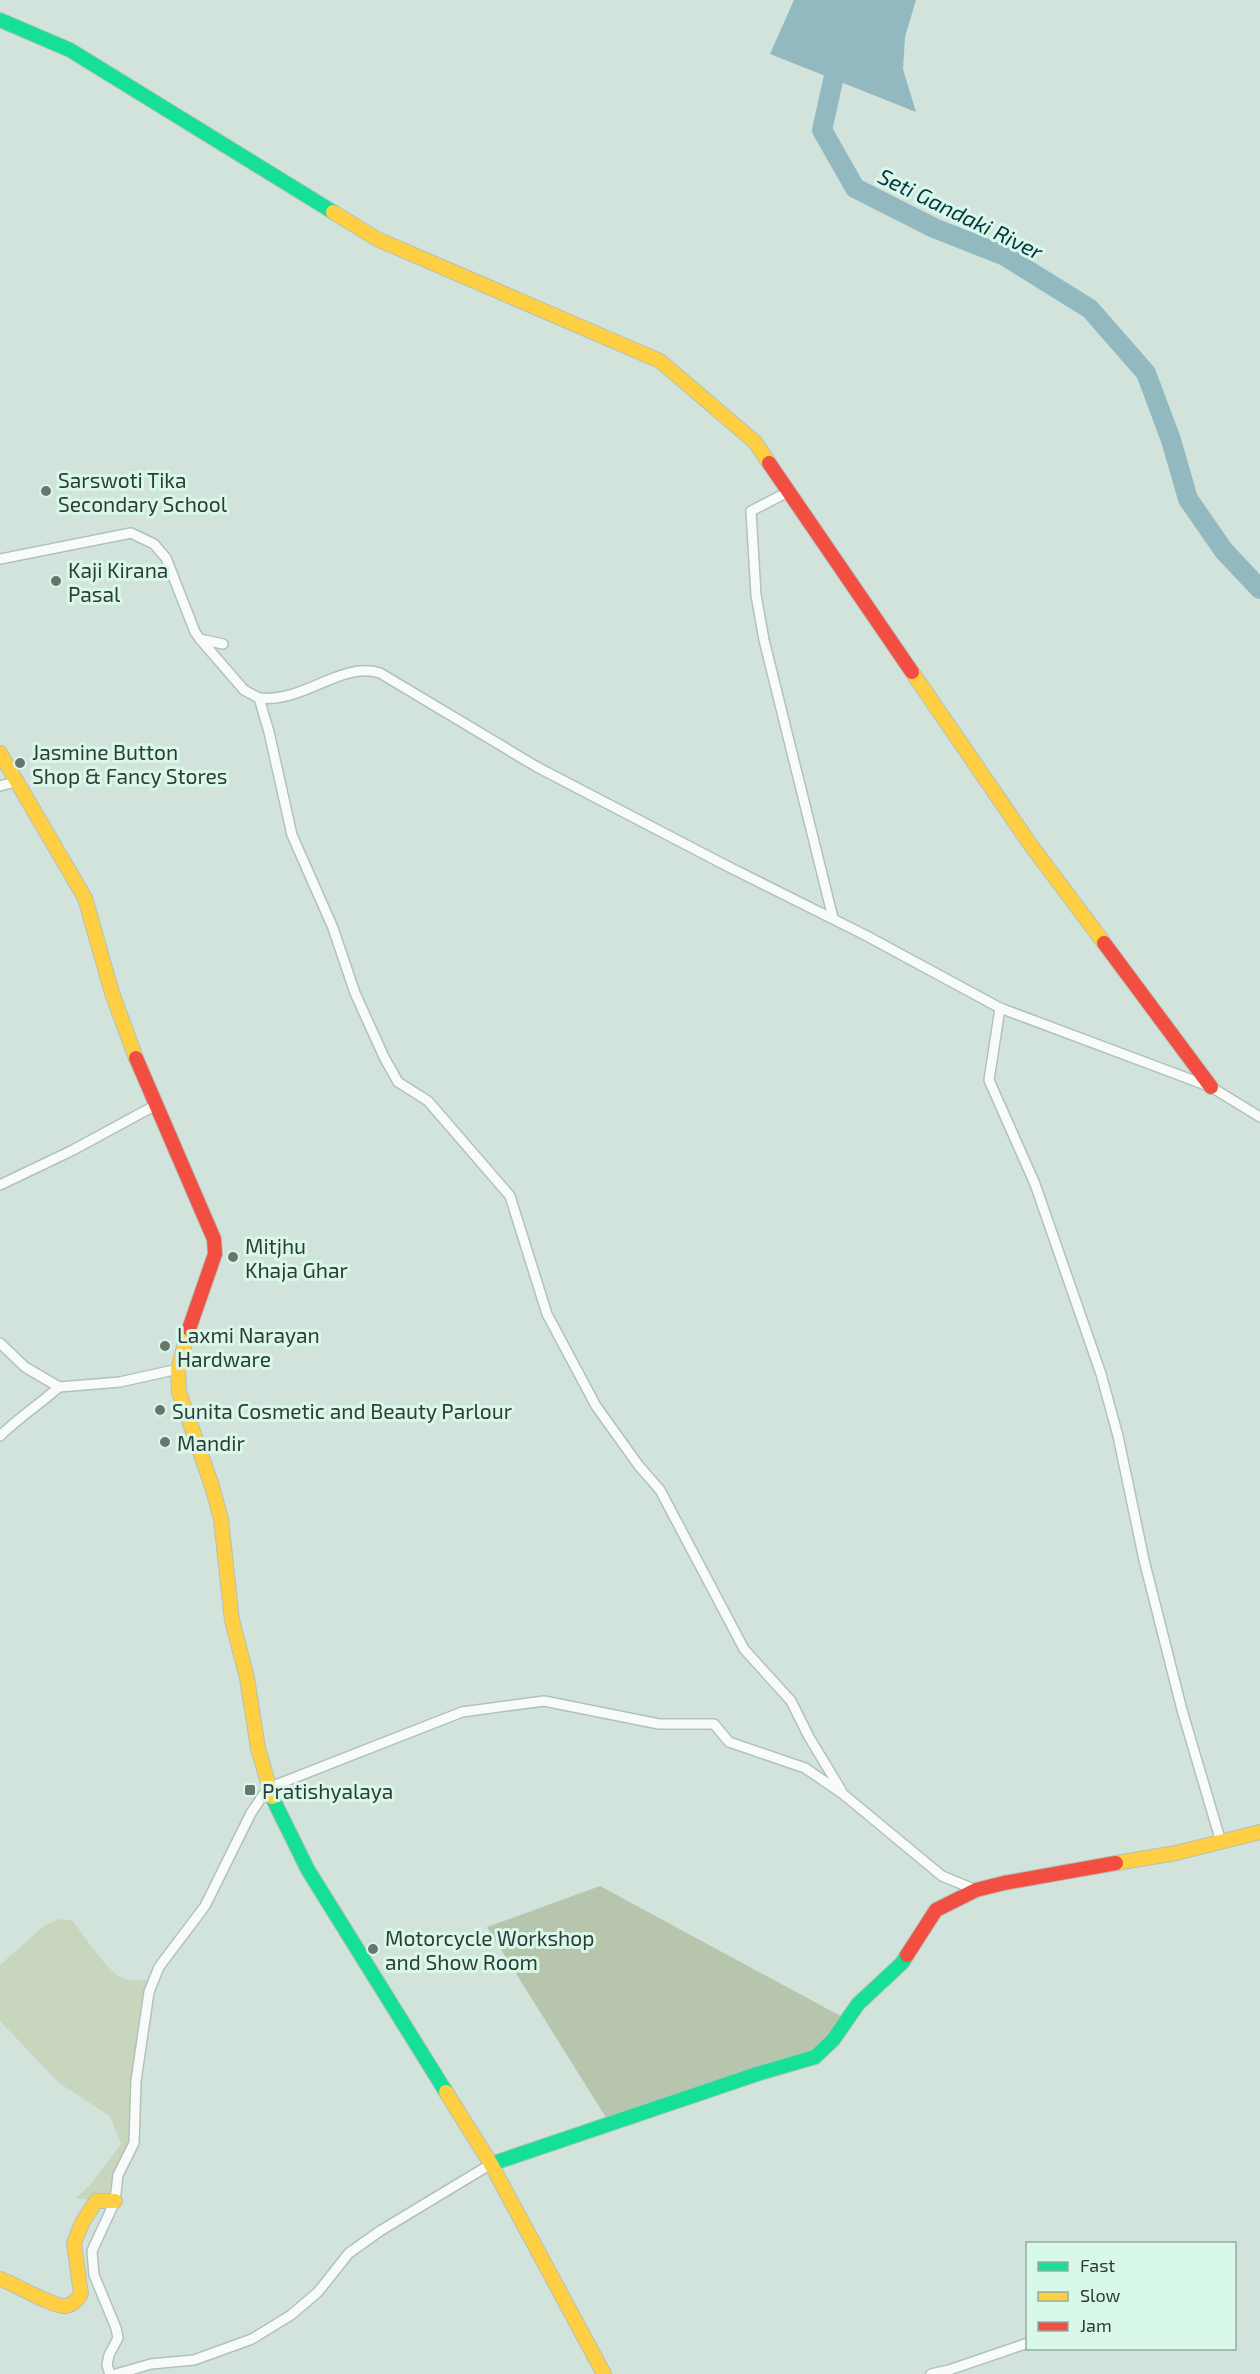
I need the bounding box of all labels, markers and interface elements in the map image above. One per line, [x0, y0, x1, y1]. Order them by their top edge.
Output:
water label: Seti Gandaki River [874, 162, 1049, 265]
place label: Sarswoti Tika Secondary School [58, 467, 228, 516]
marker: Sarswoti Tika Secondary School [39, 484, 53, 498]
place label: Kaji Kirana Pasal [68, 557, 168, 606]
marker: Kaji Kirana Pasal [49, 574, 63, 588]
place label: Jasmine Button Shop & Fancy Stores [32, 739, 228, 788]
marker: Jasmine Button Shop & Fancy Stores [13, 756, 27, 770]
place label: Mitjhu Khaja Ghar [245, 1233, 349, 1283]
marker: Mitjhu Khaja Ghar [226, 1250, 240, 1264]
place label: Laxmi Narayan Hardware [177, 1322, 320, 1371]
marker: Laxmi Narayan Hardware [158, 1339, 172, 1353]
place label: Sunita Cosmetic and Beauty Parlour [172, 1398, 513, 1423]
marker: Sunita Cosmetic and Beauty Parlour [153, 1403, 167, 1417]
place label: Mandir [177, 1430, 245, 1455]
marker: Mandir [158, 1435, 172, 1449]
place label: Pratishyalaya [262, 1778, 393, 1803]
marker: Pratishyalaya [243, 1783, 257, 1797]
place label: Motorcycle Workshop and Show Room [385, 1925, 594, 1974]
marker: Motorcycle Workshop and Show Room [366, 1942, 380, 1956]
legend [1026, 2242, 1236, 2350]
text: Fast [1080, 2254, 1115, 2276]
text: Slow [1080, 2284, 1121, 2306]
text: Jam [1080, 2314, 1112, 2336]

